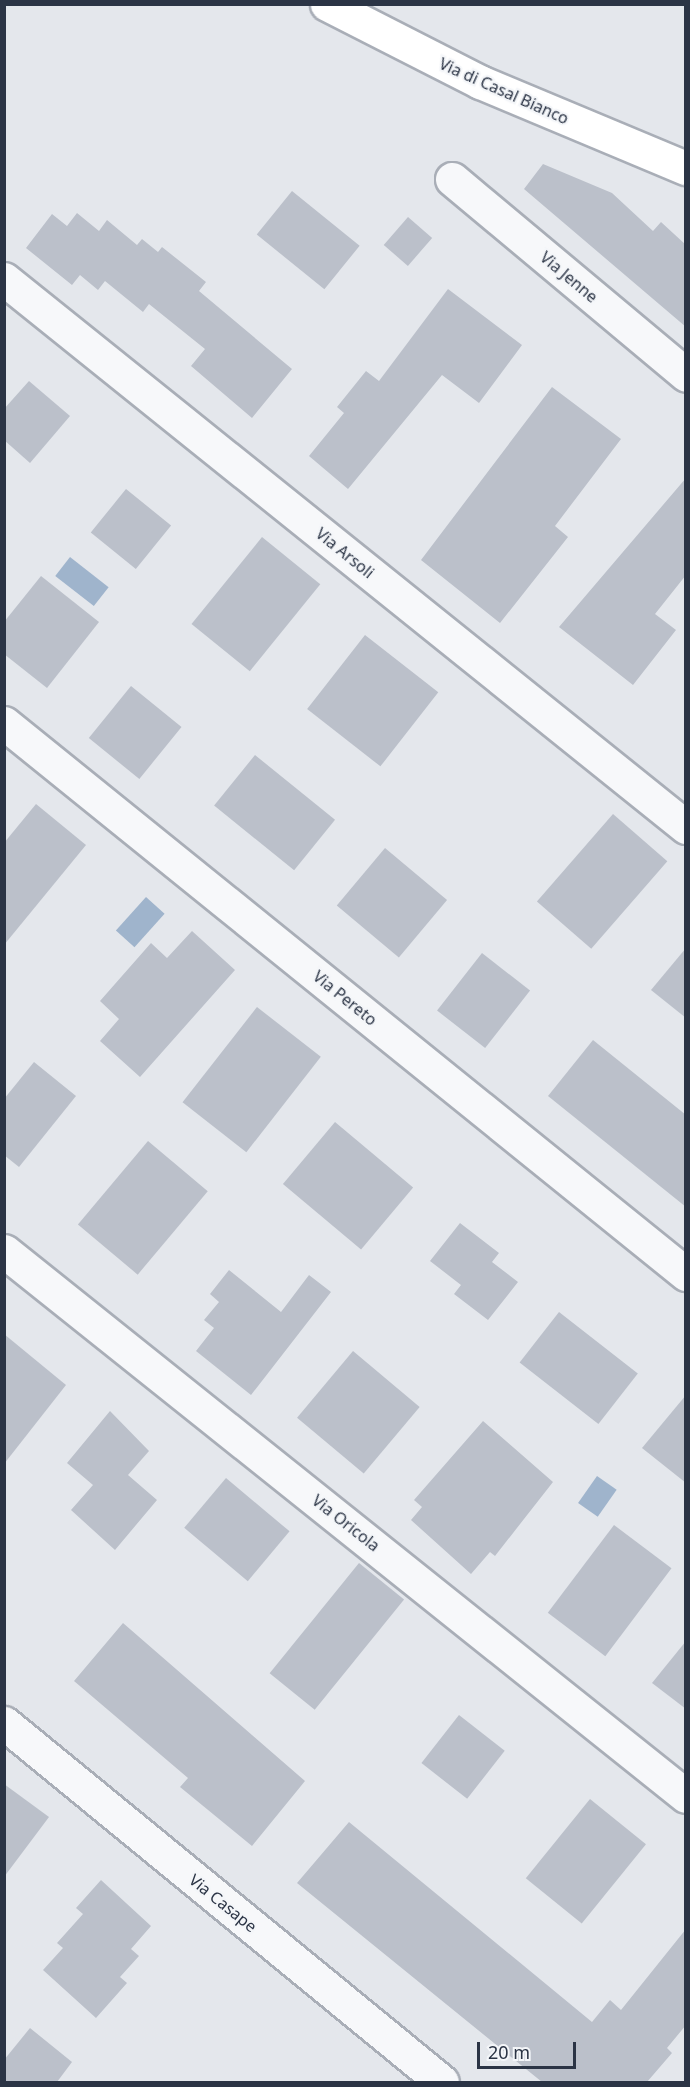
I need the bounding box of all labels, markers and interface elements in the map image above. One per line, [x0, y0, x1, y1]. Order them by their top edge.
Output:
street label: Via di Casal Bianco [436, 54, 572, 128]
street label: Via Jenne [536, 247, 602, 307]
street label: Via Arsoli [312, 524, 378, 582]
street label: Via Pereto [309, 967, 381, 1029]
street label: Via Oricola [308, 1491, 384, 1555]
street label: Via Casape [185, 1870, 261, 1936]
scale bar [480, 2030, 579, 2068]
text: 20 m [488, 2040, 530, 2064]

